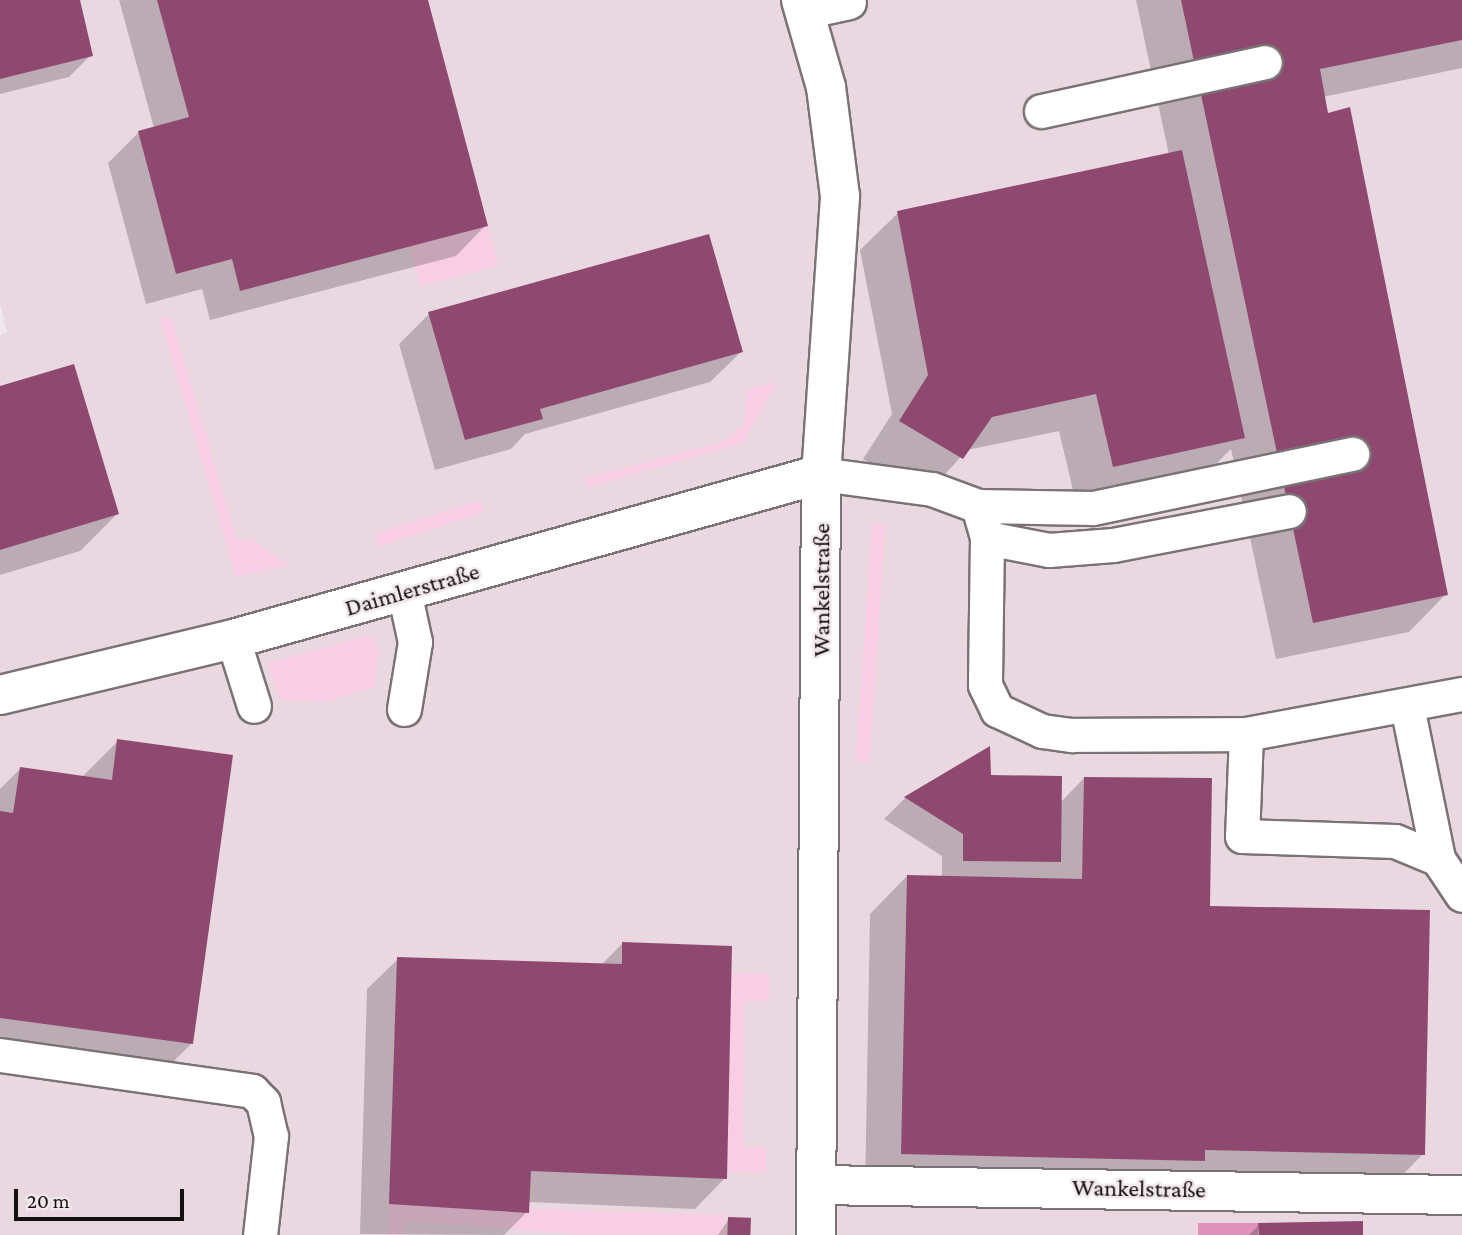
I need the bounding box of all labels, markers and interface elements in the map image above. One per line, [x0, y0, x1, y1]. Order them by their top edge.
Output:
street label: Wankelstraße [807, 523, 835, 657]
street label: Daimlerstraße [342, 556, 482, 622]
street label: Wankelstraße [1072, 1172, 1206, 1204]
scale bar [18, 1176, 187, 1220]
text: 20 m [27, 1189, 70, 1213]

